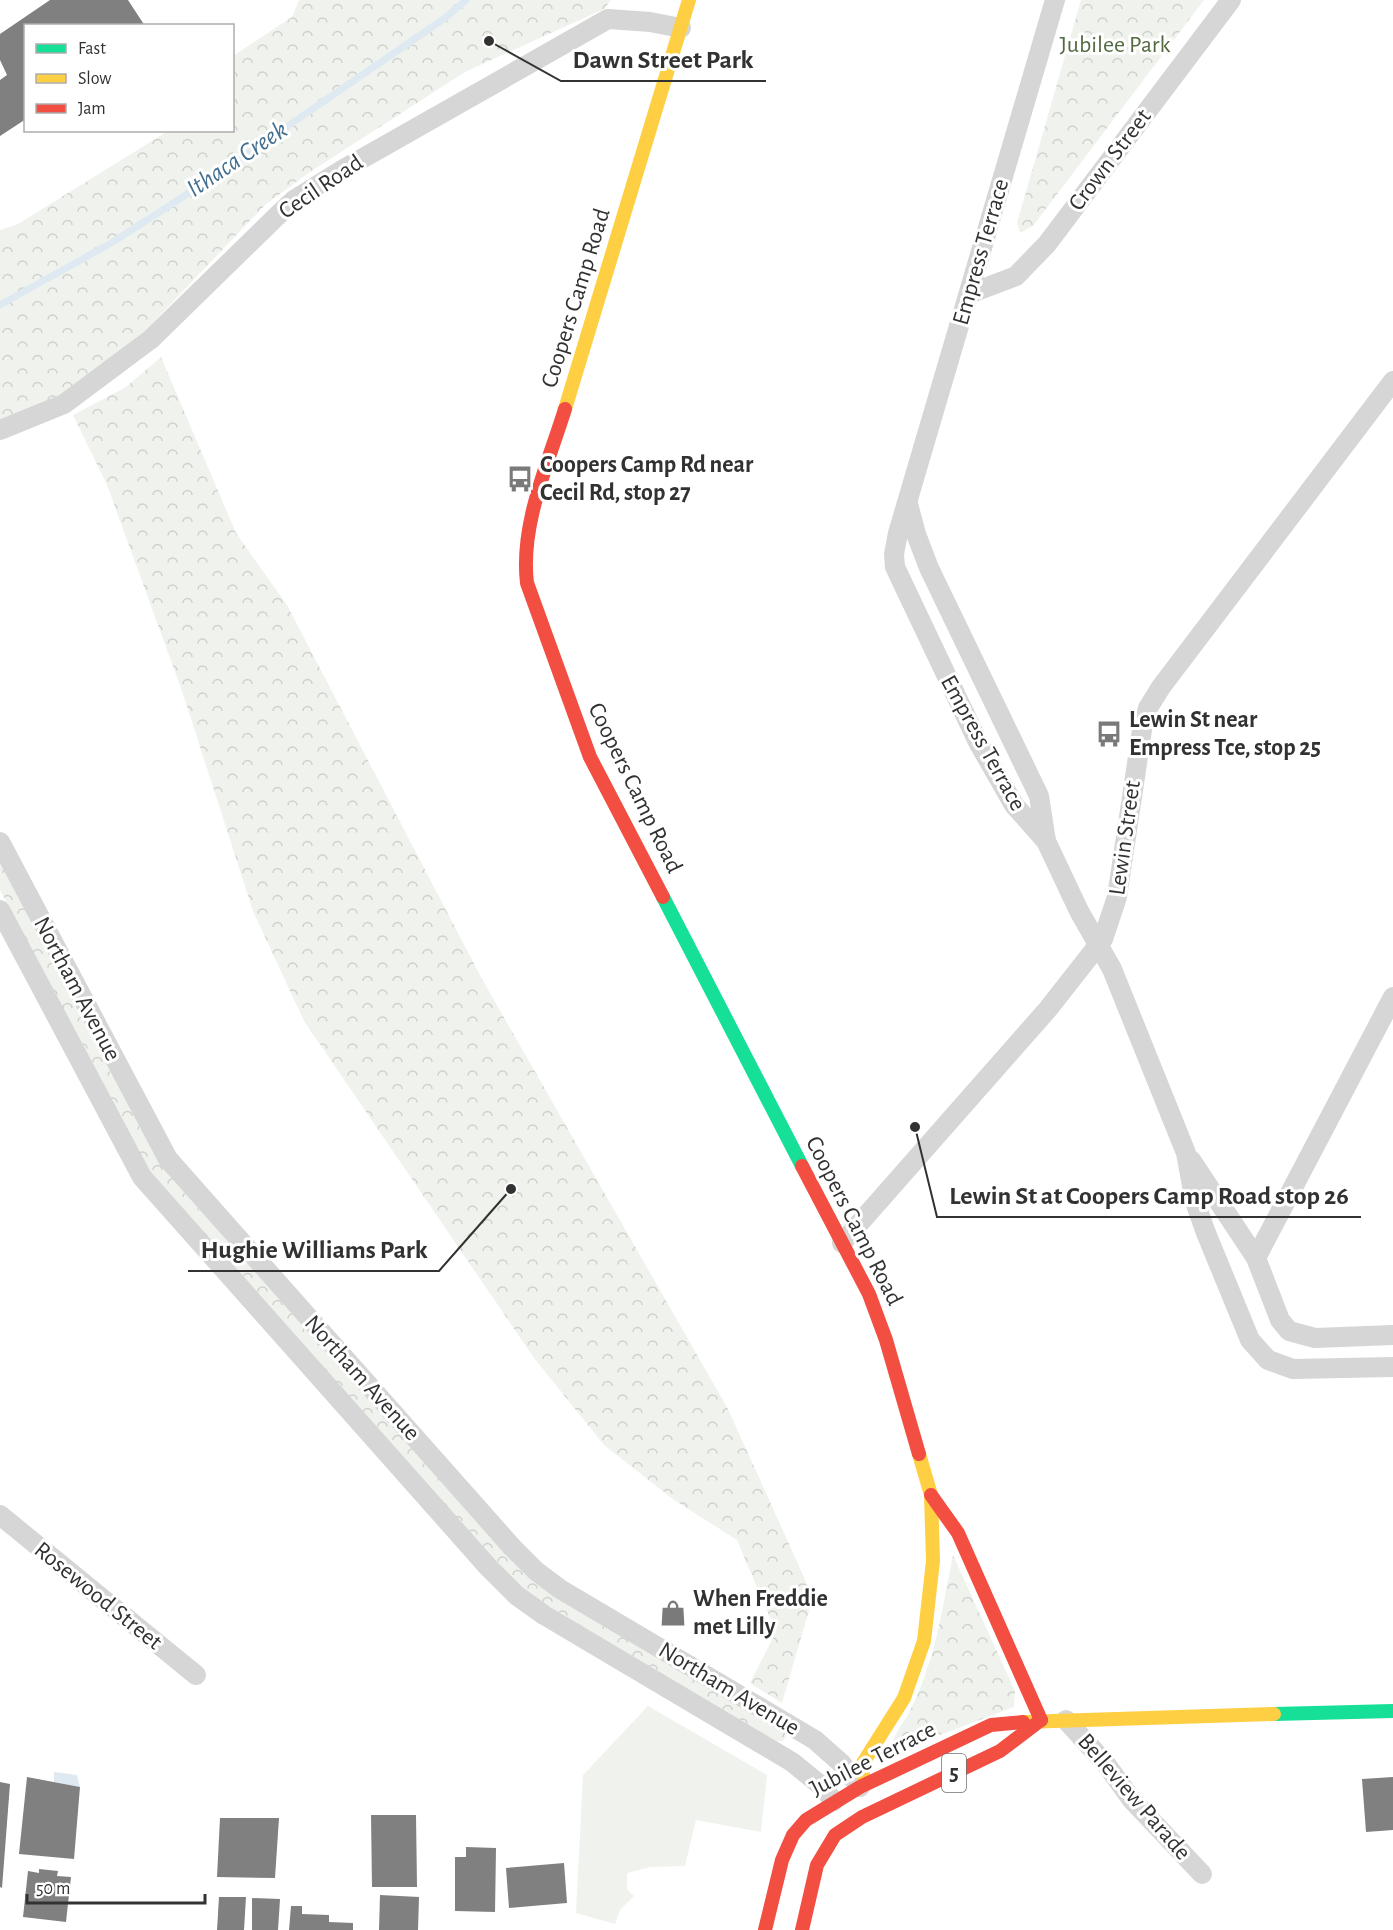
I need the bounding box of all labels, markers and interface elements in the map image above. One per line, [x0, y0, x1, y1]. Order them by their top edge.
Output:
legend [24, 24, 234, 132]
park label: Jubilee Park [1059, 33, 1171, 57]
callout: Dawn Street Park [561, 37, 766, 81]
text: Fast [78, 40, 106, 58]
text: Dawn Street Park [573, 47, 754, 73]
text: Slow [78, 70, 111, 88]
text: Jam [78, 100, 106, 118]
street label: Crown Street [1064, 105, 1156, 215]
water label: Ithaca Creek [182, 116, 292, 202]
street label: Cecil Road [275, 150, 367, 224]
street label: Empress Terrace [949, 176, 1013, 328]
street label: Coopers Camp Road [537, 206, 615, 390]
place label: Coopers Camp Rd near Cecil Rd, stop 27 [540, 453, 754, 505]
bus stop icon: Coopers Camp Rd near Cecil Rd, stop 27 [505, 464, 535, 494]
street label: Empress Terrace [936, 671, 1030, 815]
street label: Coopers Camp Road [583, 699, 687, 877]
place label: Lewin St near Empress Tce, stop 25 [1129, 708, 1321, 760]
bus stop icon: Lewin St near Empress Tce, stop 25 [1094, 719, 1124, 749]
street label: Lewin Street [1105, 779, 1145, 897]
street label: Northam Avenue [29, 913, 125, 1065]
street label: Coopers Camp Road [801, 1133, 907, 1309]
callout: Lewin St at Coopers Camp Road stop 26 [937, 1173, 1361, 1217]
text: Lewin St at Coopers Camp Road stop 26 [949, 1183, 1349, 1209]
callout: Hughie Williams Park [188, 1227, 439, 1271]
text: Hughie Williams Park [200, 1237, 428, 1263]
street label: Northam Avenue [300, 1311, 424, 1445]
street label: Rosewood Street [30, 1537, 167, 1655]
place label: When Freddie met Lilly [693, 1587, 828, 1639]
shop icon: When Freddie met Lilly [658, 1598, 688, 1628]
street label: Northam Avenue [655, 1638, 803, 1740]
street label: Jubilee Terrace [806, 1717, 940, 1801]
street label: Belleview Parade [1073, 1729, 1195, 1865]
road number: 5 [942, 1754, 966, 1792]
scale bar [27, 1867, 206, 1905]
text: 50 m [36, 1880, 70, 1898]

